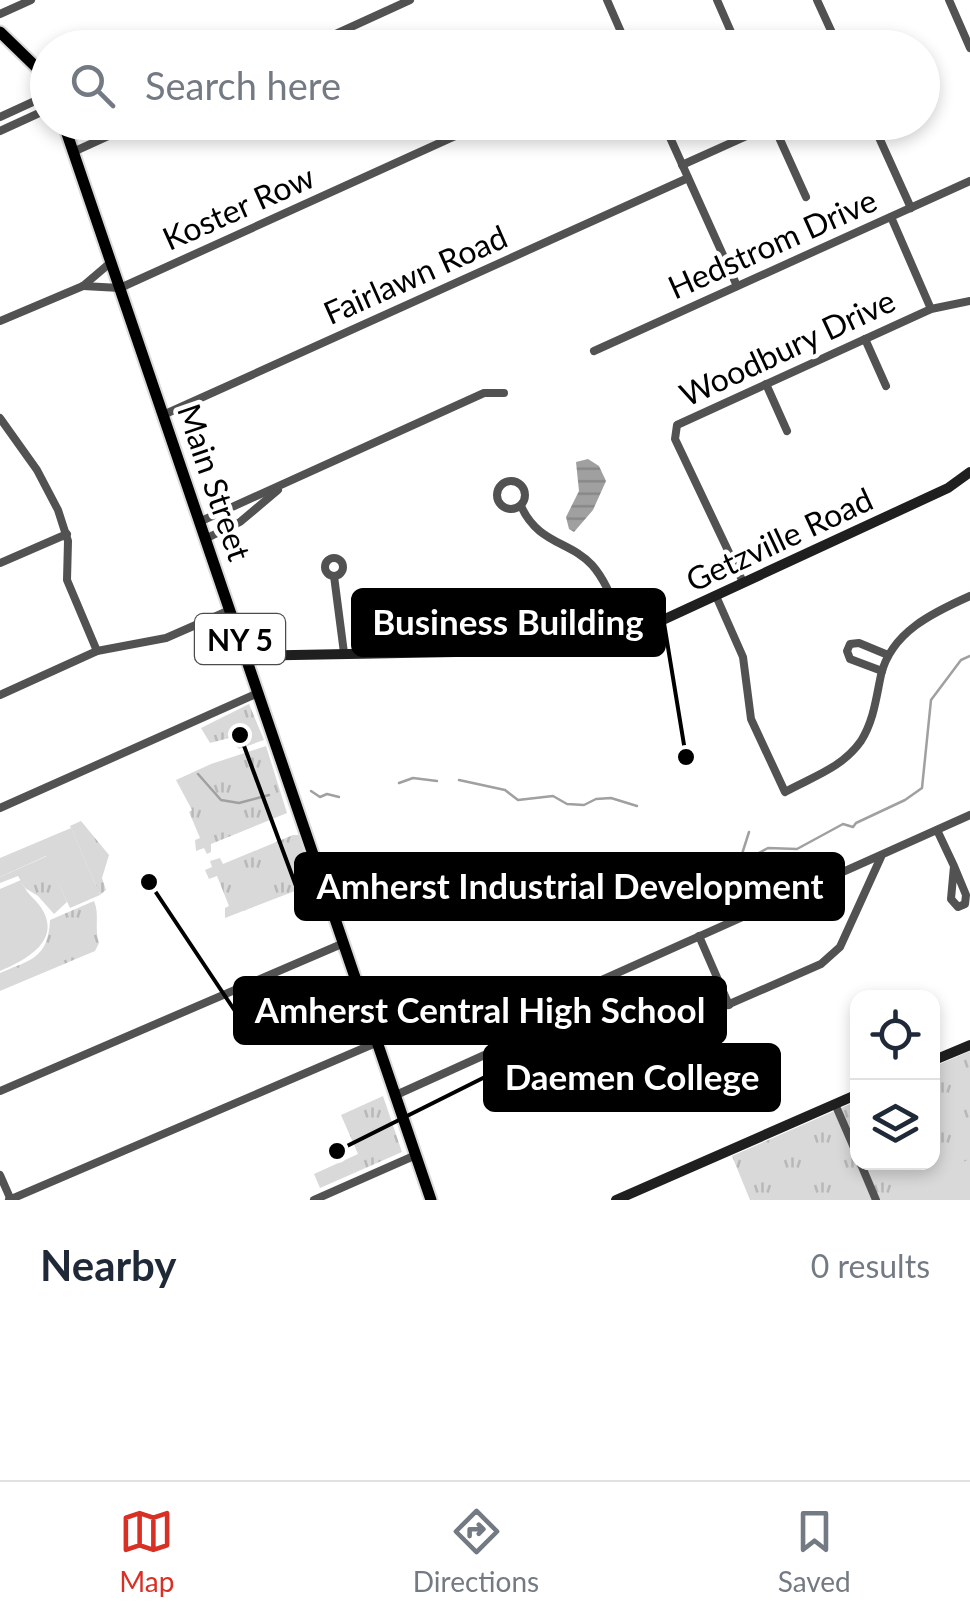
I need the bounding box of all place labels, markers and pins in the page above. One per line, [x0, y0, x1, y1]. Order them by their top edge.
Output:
callout: Business Building [353, 590, 664, 655]
callout: Amherst Industrial Development [296, 854, 843, 919]
callout: Amherst Central High School [235, 978, 725, 1043]
callout: Daemen College [485, 1045, 779, 1110]

